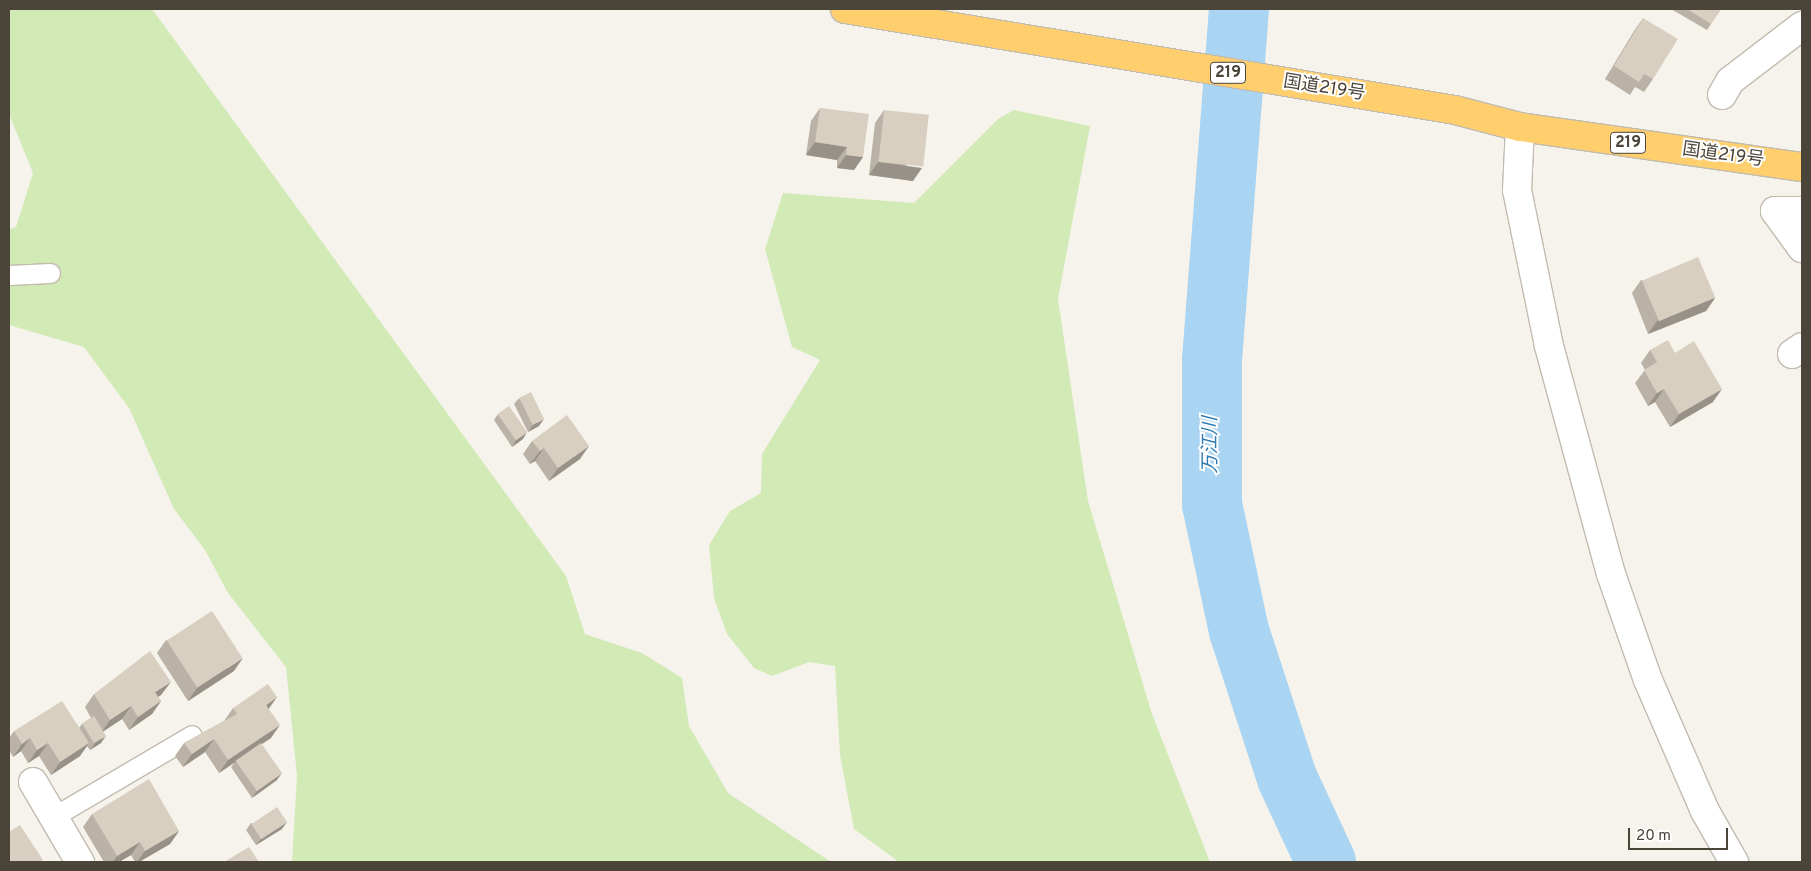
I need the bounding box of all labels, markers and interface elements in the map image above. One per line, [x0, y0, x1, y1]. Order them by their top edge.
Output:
road number: 219 [1209, 59, 1247, 86]
street label: 国道219号 [1282, 72, 1366, 106]
road number: 219 [1609, 130, 1647, 156]
street label: 国道219号 [1681, 140, 1765, 172]
water label: 万江川 [1201, 417, 1223, 473]
scale bar [1631, 818, 1731, 850]
text: 20 m [1636, 827, 1671, 846]

